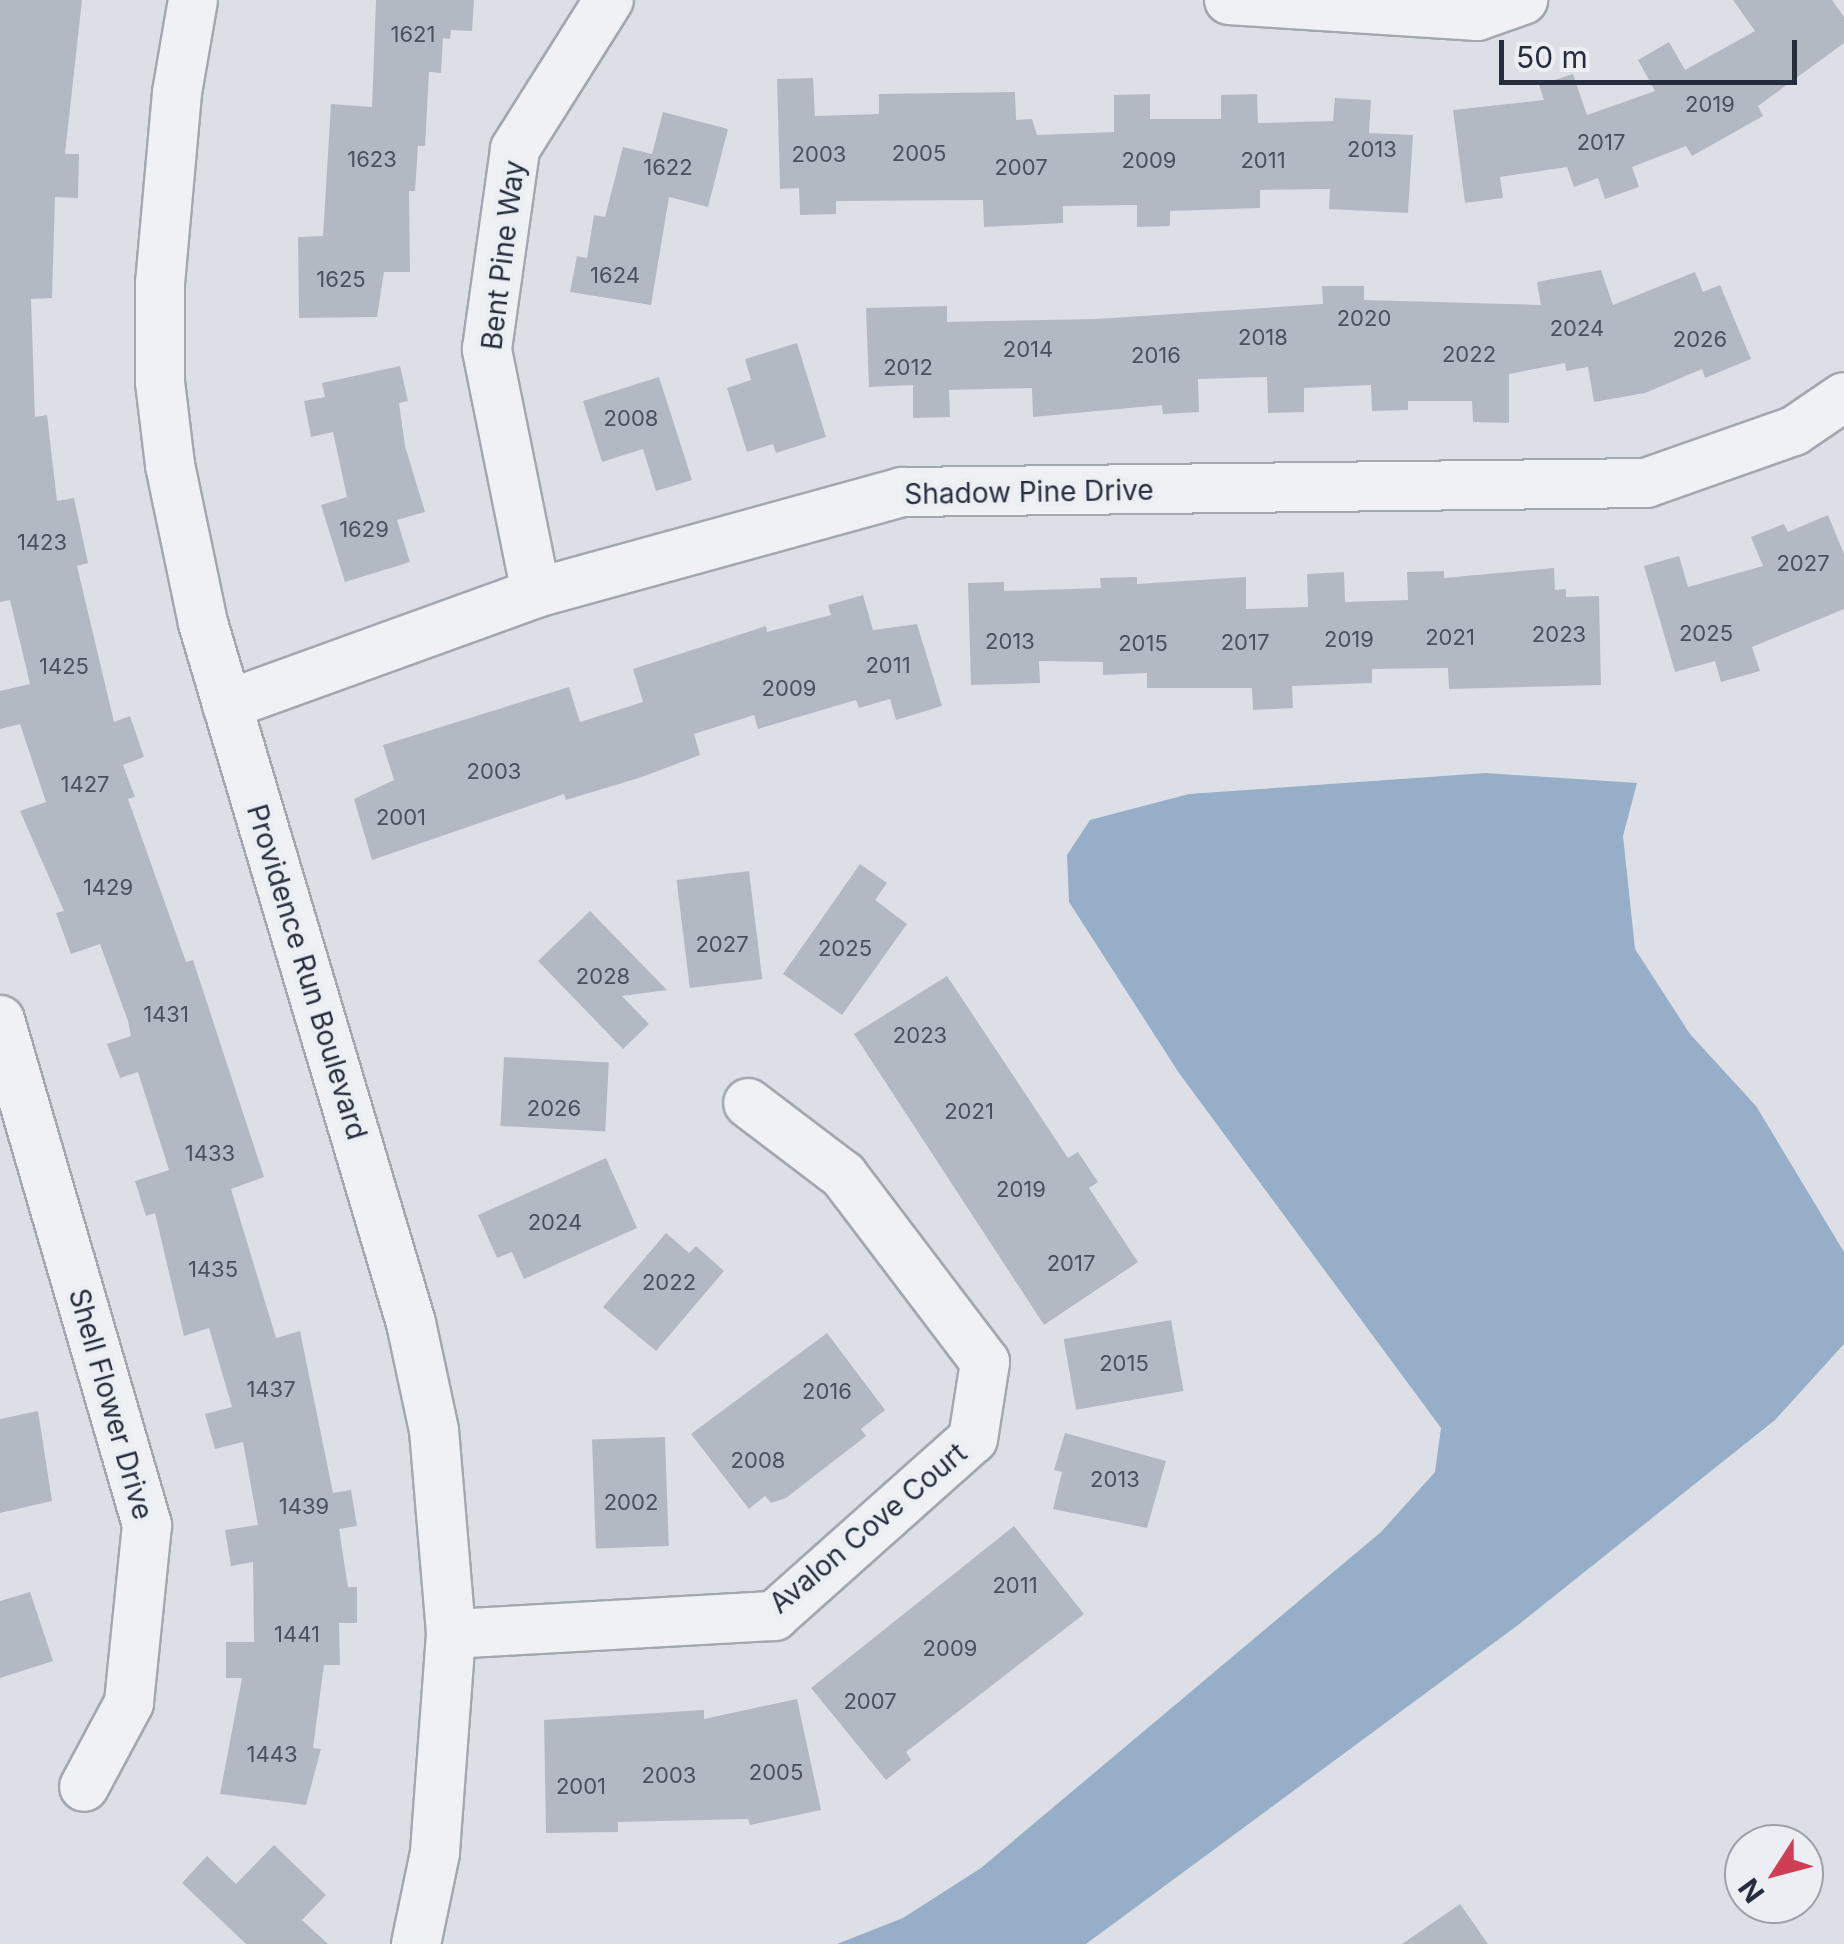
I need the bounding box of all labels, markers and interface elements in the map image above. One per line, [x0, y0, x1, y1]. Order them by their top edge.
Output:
scale bar [1504, 20, 1802, 82]
house number: 1621 [391, 22, 435, 48]
text: 50 m [1516, 39, 1588, 75]
house number: 2019 [1685, 92, 1735, 118]
house number: 2017 [1577, 130, 1625, 156]
house number: 2013 [1347, 137, 1397, 163]
house number: 2005 [892, 141, 946, 167]
house number: 2003 [792, 142, 846, 168]
house number: 1623 [347, 147, 397, 173]
house number: 2009 [1122, 148, 1176, 174]
house number: 2011 [1240, 148, 1286, 174]
house number: 1622 [643, 155, 693, 181]
house number: 2007 [994, 155, 1048, 181]
street label: Bent Pine Way [475, 158, 531, 352]
house number: 1624 [590, 263, 640, 289]
house number: 1625 [316, 267, 366, 293]
house number: 2020 [1337, 306, 1391, 332]
house number: 2024 [1550, 316, 1604, 342]
house number: 2018 [1238, 325, 1288, 351]
house number: 2026 [1673, 327, 1727, 353]
house number: 2014 [1003, 337, 1053, 363]
house number: 2022 [1442, 342, 1496, 368]
house number: 2016 [1131, 343, 1181, 369]
house number: 2012 [883, 355, 933, 381]
house number: 2008 [604, 406, 658, 432]
street label: Shadow Pine Drive [904, 473, 1154, 511]
house number: 1629 [339, 517, 389, 543]
house number: 1423 [17, 530, 67, 556]
house number: 2027 [1776, 551, 1830, 577]
house number: 2025 [1679, 621, 1733, 647]
house number: 2023 [1532, 622, 1586, 648]
house number: 2021 [1425, 625, 1475, 651]
house number: 2019 [1324, 627, 1374, 653]
house number: 2013 [985, 629, 1035, 655]
house number: 2017 [1221, 630, 1269, 656]
house number: 2015 [1118, 631, 1168, 657]
house number: 2011 [865, 653, 911, 679]
house number: 1425 [39, 654, 89, 680]
house number: 2009 [762, 676, 816, 702]
house number: 2003 [467, 759, 521, 785]
house number: 1427 [60, 772, 110, 798]
street label: Providence Run Boulevard [240, 800, 374, 1144]
house number: 2001 [376, 805, 426, 831]
house number: 1429 [83, 875, 133, 901]
house number: 2027 [695, 932, 749, 958]
house number: 2025 [818, 936, 872, 962]
house number: 2028 [576, 964, 630, 990]
house number: 1431 [143, 1002, 189, 1028]
house number: 2023 [893, 1023, 947, 1049]
house number: 2026 [527, 1096, 581, 1122]
house number: 2021 [944, 1099, 994, 1125]
house number: 1433 [185, 1141, 235, 1167]
house number: 2019 [996, 1177, 1046, 1203]
house number: 2024 [528, 1210, 582, 1236]
house number: 2017 [1047, 1251, 1095, 1277]
house number: 1435 [188, 1257, 238, 1283]
house number: 2022 [642, 1270, 696, 1296]
street label: Shell Flower Drive [62, 1285, 160, 1523]
house number: 2015 [1099, 1351, 1149, 1377]
house number: 1437 [246, 1377, 296, 1403]
house number: 2016 [802, 1379, 852, 1405]
street label: Avalon Cove Court [763, 1436, 973, 1620]
house number: 2008 [731, 1448, 785, 1474]
house number: 2013 [1090, 1467, 1140, 1493]
house number: 2002 [604, 1490, 658, 1516]
house number: 1439 [279, 1494, 329, 1520]
house number: 2011 [992, 1573, 1038, 1599]
house number: 1441 [274, 1622, 320, 1648]
house number: 2009 [923, 1636, 977, 1662]
house number: 2007 [843, 1689, 897, 1715]
house number: 1443 [247, 1742, 297, 1768]
house number: 2005 [749, 1760, 803, 1786]
house number: 2003 [642, 1763, 696, 1789]
house number: 2001 [556, 1774, 606, 1800]
north arrow [1724, 1824, 1824, 1924]
text: N [1731, 1872, 1771, 1909]

